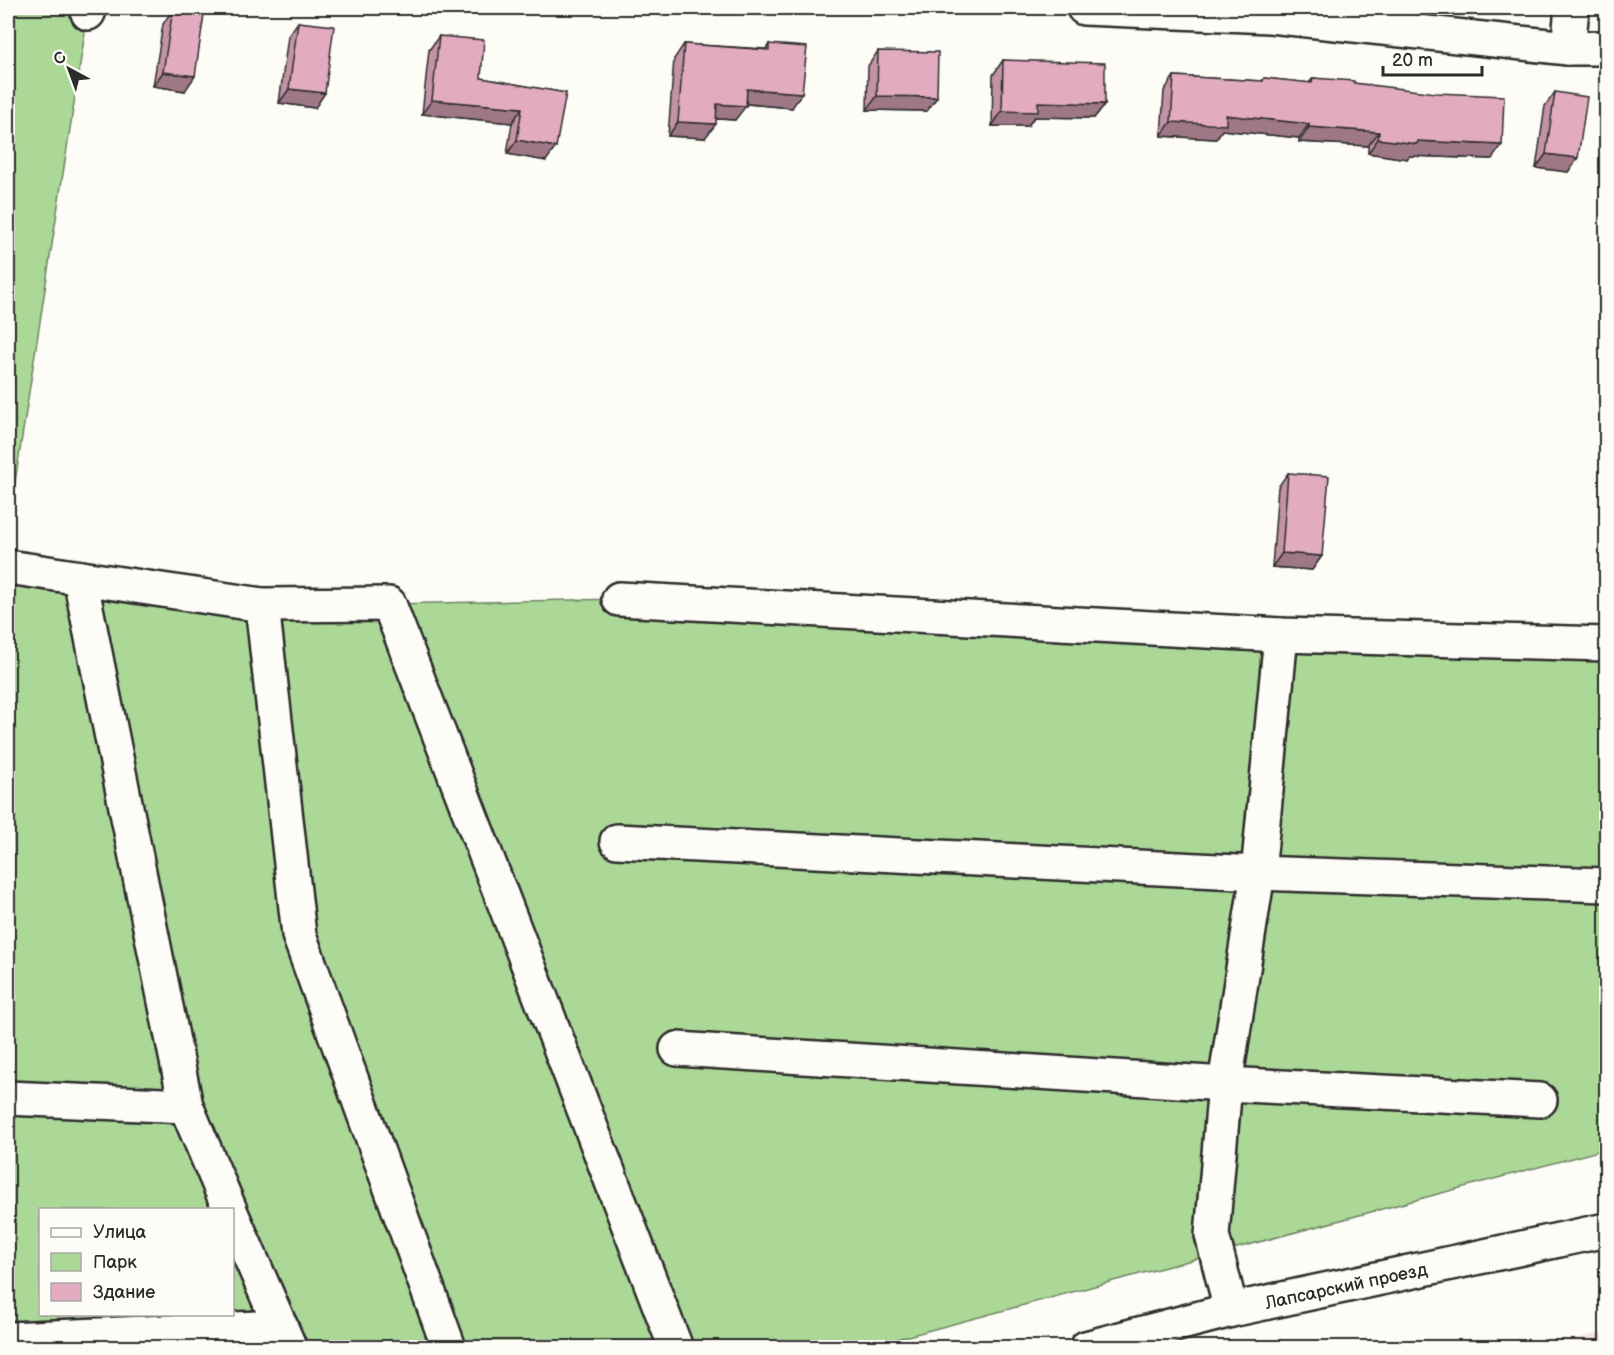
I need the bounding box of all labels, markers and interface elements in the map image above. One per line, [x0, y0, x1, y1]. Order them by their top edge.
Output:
north arrow [39, 39, 99, 99]
scale bar [1383, 39, 1482, 77]
text: С [50, 48, 71, 70]
text: 20 m [1392, 50, 1433, 71]
legend [39, 1208, 234, 1316]
text: Улица [93, 1222, 147, 1243]
text: Парк [93, 1252, 137, 1273]
street label: Лапсарский проезд [1262, 1259, 1429, 1314]
text: Здание [93, 1282, 155, 1303]

